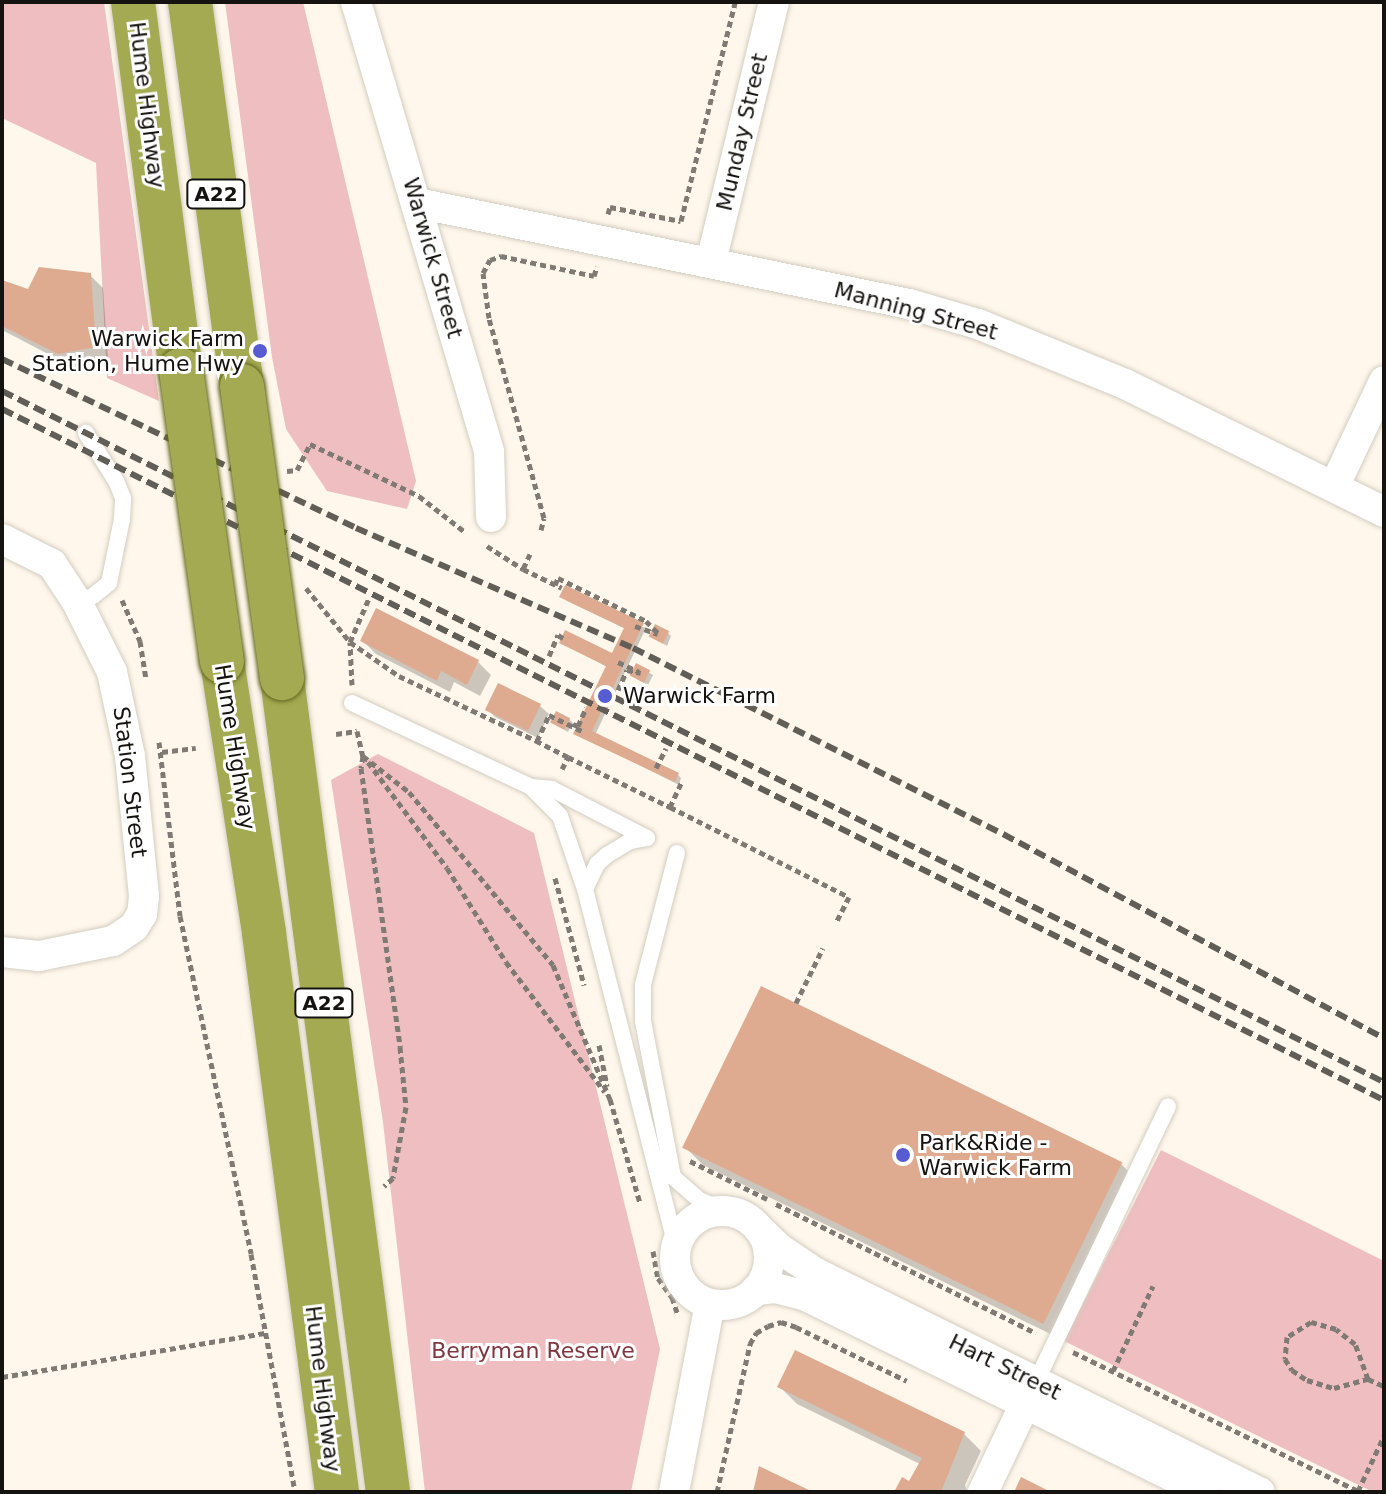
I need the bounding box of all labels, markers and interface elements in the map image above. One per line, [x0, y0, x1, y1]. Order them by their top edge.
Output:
street label: Hume Highway [124, 20, 170, 190]
street label: Munday Street [711, 51, 773, 213]
street label: Warwick Street [397, 175, 469, 341]
road number: A22 [186, 178, 246, 210]
street label: Manning Street [831, 276, 1001, 346]
place label: Warwick Farm Station, Hume Hwy [32, 325, 244, 376]
marker: Warwick Farm Station, Hume Hwy [251, 342, 269, 360]
street label: Hume Highway [209, 662, 261, 832]
place label: Warwick Farm [623, 683, 776, 709]
marker: Warwick Farm [594, 685, 616, 707]
street label: Station Street [108, 705, 152, 859]
road number: A22 [294, 987, 354, 1019]
place label: Park&Ride - Warwick Farm [919, 1129, 1072, 1180]
marker: Park&Ride - Warwick Farm [894, 1146, 912, 1164]
street label: Hume Highway [300, 1304, 346, 1474]
street label: Hart Street [945, 1328, 1065, 1406]
park label: Berryman Reserve [431, 1338, 635, 1364]

